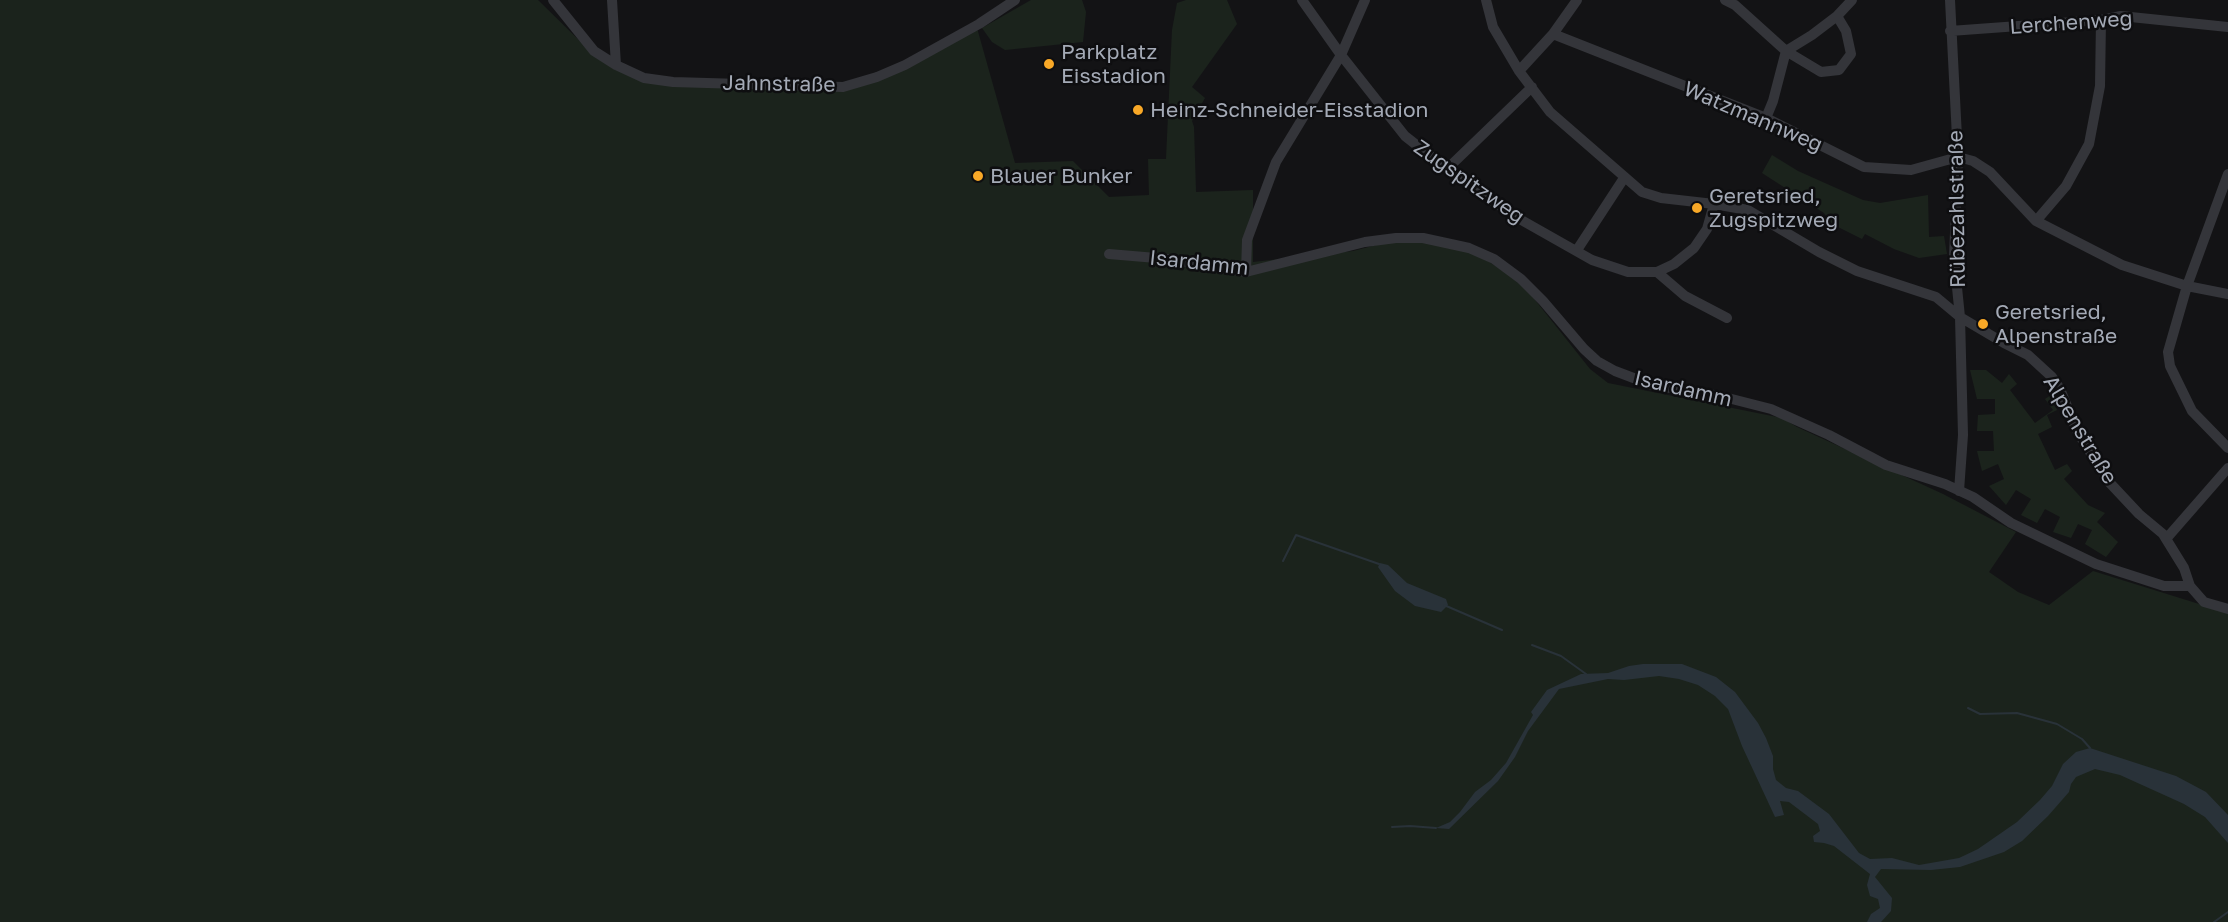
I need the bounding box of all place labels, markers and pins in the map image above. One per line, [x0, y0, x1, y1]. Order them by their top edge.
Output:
place label: Parkplatz Eisstadion [1061, 39, 1166, 89]
marker: Parkplatz Eisstadion [1042, 57, 1056, 71]
place label: Heinz-Schneider-Eisstadion [1150, 97, 1429, 123]
marker: Heinz-Schneider-Eisstadion [1131, 103, 1145, 117]
place label: Blauer Bunker [990, 163, 1132, 189]
marker: Blauer Bunker [971, 169, 985, 183]
place label: Geretsried, Zugspitzweg [1709, 183, 1838, 233]
marker: Geretsried, Zugspitzweg [1690, 201, 1704, 215]
place label: Geretsried, Alpenstraße [1995, 299, 2117, 349]
marker: Geretsried, Alpenstraße [1976, 317, 1990, 331]

